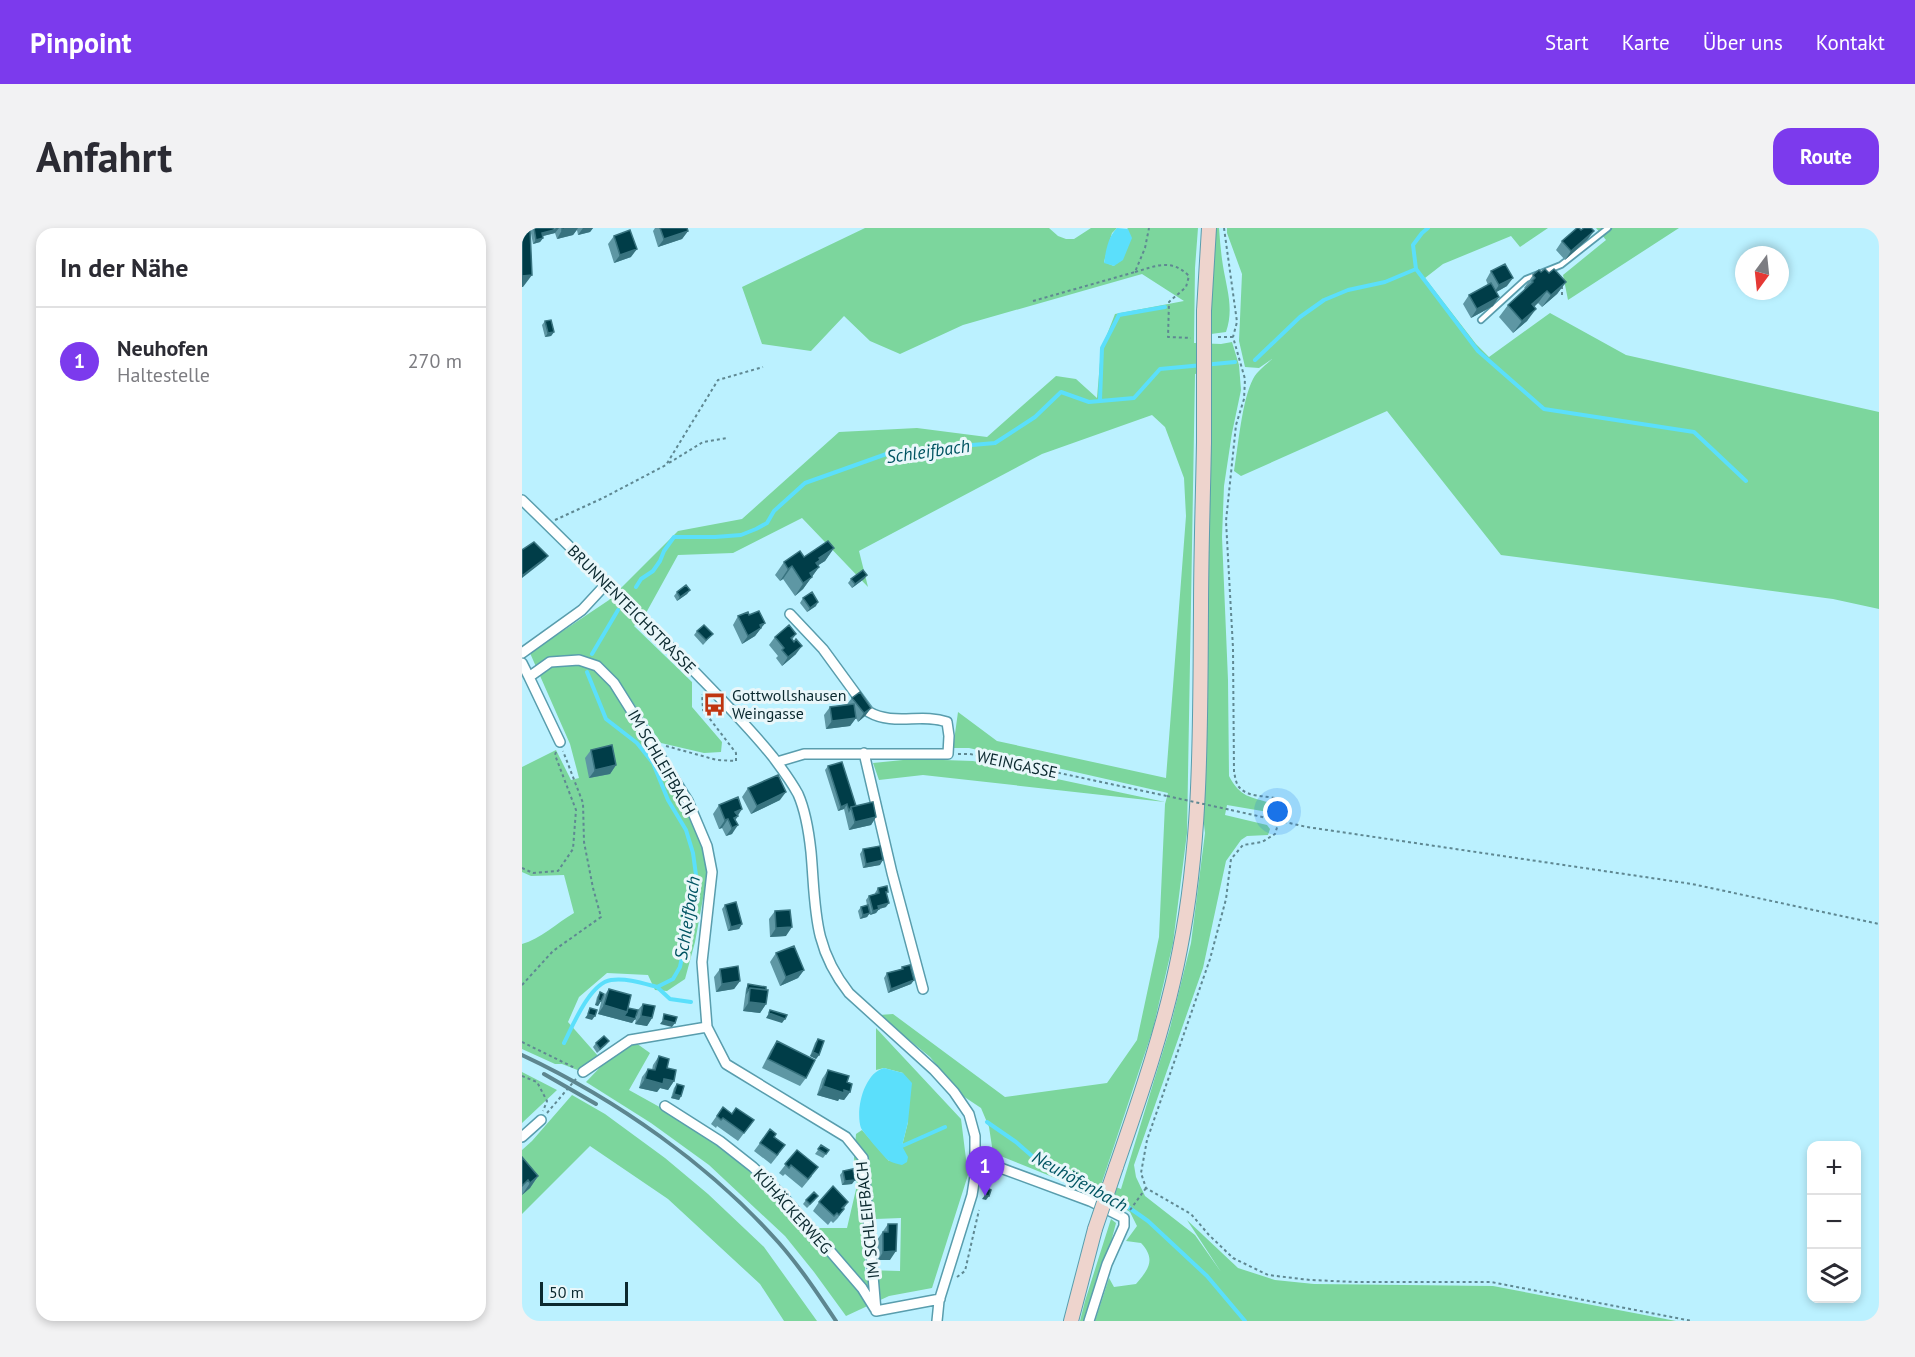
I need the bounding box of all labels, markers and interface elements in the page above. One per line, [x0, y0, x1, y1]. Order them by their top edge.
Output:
text: Pinpoint [30, 24, 132, 61]
text: Start [1545, 29, 1589, 56]
text: Karte [1622, 29, 1670, 56]
text: Über uns [1703, 29, 1783, 56]
text: Kontakt [1816, 29, 1885, 56]
button: Route [1773, 128, 1879, 185]
text: Anfahrt [36, 129, 172, 184]
north arrow [1735, 246, 1789, 300]
text: In der Nähe [60, 251, 188, 284]
text: Neuhofen [117, 334, 208, 362]
text: 1 [74, 348, 85, 374]
text: 270 m [408, 348, 462, 374]
text: Haltestelle [117, 362, 210, 388]
water label: Schleifbach [885, 434, 971, 468]
street label: BRUNNENTEICHSTRASSE [564, 541, 700, 677]
place label: Gottwollshausen Weingasse [732, 685, 846, 723]
bus stop icon: Gottwollshausen Weingasse [701, 691, 727, 717]
street label: IM SCHLEIFBACH [624, 706, 700, 818]
street label: WEINGASSE [975, 746, 1059, 782]
your location [1263, 797, 1292, 826]
water label: Schleifbach [669, 875, 705, 961]
map controls [1807, 1141, 1861, 1303]
button: + [1807, 1141, 1861, 1195]
water label: Neuhöfenbach [1028, 1145, 1132, 1217]
pin: 1 [966, 1146, 1004, 1196]
street label: IM SCHLEIFBACH [851, 1160, 883, 1280]
street label: KÜHÄCKERWEG [749, 1164, 837, 1258]
button: − [1807, 1195, 1861, 1249]
button: layers [1807, 1249, 1861, 1303]
scale bar [540, 1279, 628, 1306]
text: 50 m [549, 1282, 584, 1302]

